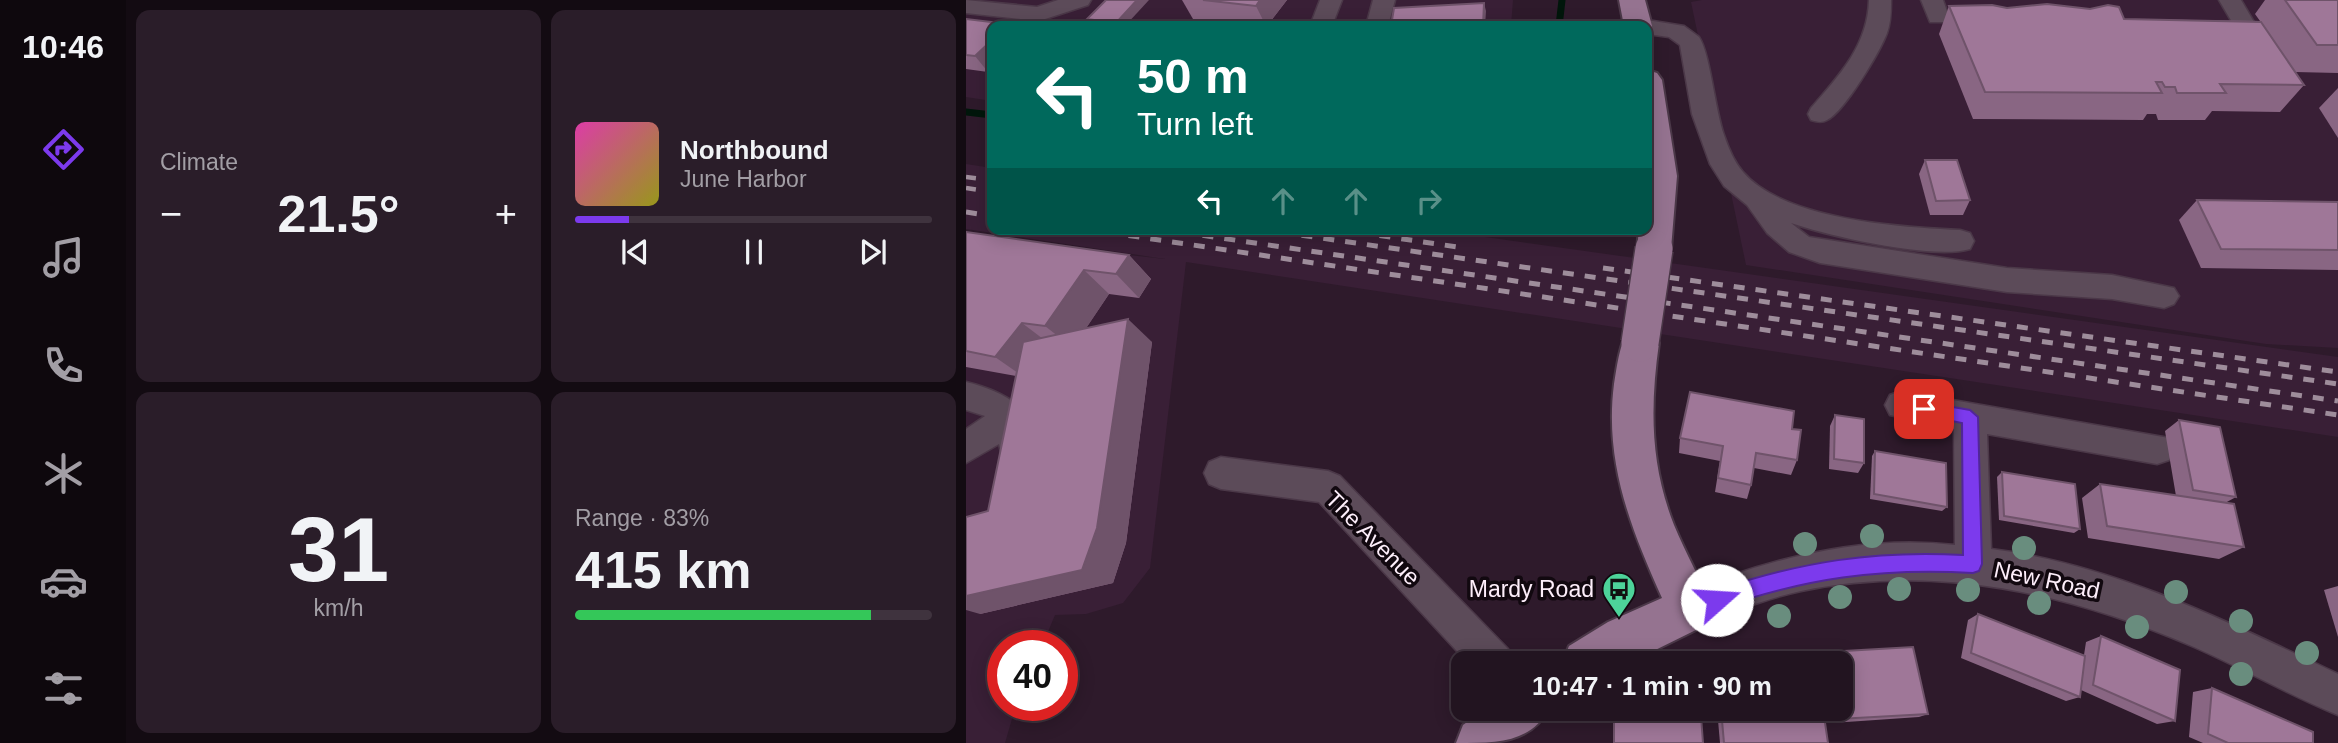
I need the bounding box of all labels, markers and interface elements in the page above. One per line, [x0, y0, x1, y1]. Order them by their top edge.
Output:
text: 10:46 [22, 29, 104, 65]
icon: left [1022, 49, 1113, 140]
text: 50 m [1137, 49, 1249, 103]
text: Turn left [1137, 106, 1253, 142]
icon: directions [39, 125, 88, 174]
text: Northbound [680, 135, 829, 165]
text: Climate [160, 149, 238, 175]
text: June Harbor [680, 166, 807, 192]
icon: left [1191, 182, 1229, 220]
icon: ahead [1264, 182, 1302, 220]
icon: ahead [1337, 182, 1375, 220]
icon: right [1410, 182, 1448, 220]
text: 21.5° [277, 185, 400, 243]
text: − [160, 193, 182, 235]
text: + [495, 193, 517, 235]
icon: music [39, 233, 88, 282]
icon: previous [616, 233, 654, 271]
icon: pause [735, 233, 773, 271]
icon: next [854, 233, 892, 271]
icon: phone [39, 341, 88, 390]
pin [1894, 379, 1954, 439]
icon: arrive [1905, 390, 1943, 428]
icon: climate [39, 449, 88, 498]
street label: The Avenue [1321, 486, 1425, 590]
text: 31 [288, 499, 389, 600]
text: Range · 83% [575, 505, 709, 531]
text: 415 km [575, 541, 751, 599]
street label: New Road [1992, 556, 2102, 604]
icon: car [39, 557, 88, 606]
position arrow [1680, 563, 1754, 637]
bus stop icon: Mardy Road [1600, 570, 1638, 619]
place label: Mardy Road [1469, 576, 1594, 602]
text: km/h [314, 595, 363, 621]
speed limit sign: 40 [987, 630, 1078, 721]
icon: filters [39, 664, 88, 713]
text: 10:47 · 1 min · 90 m [1532, 671, 1772, 701]

